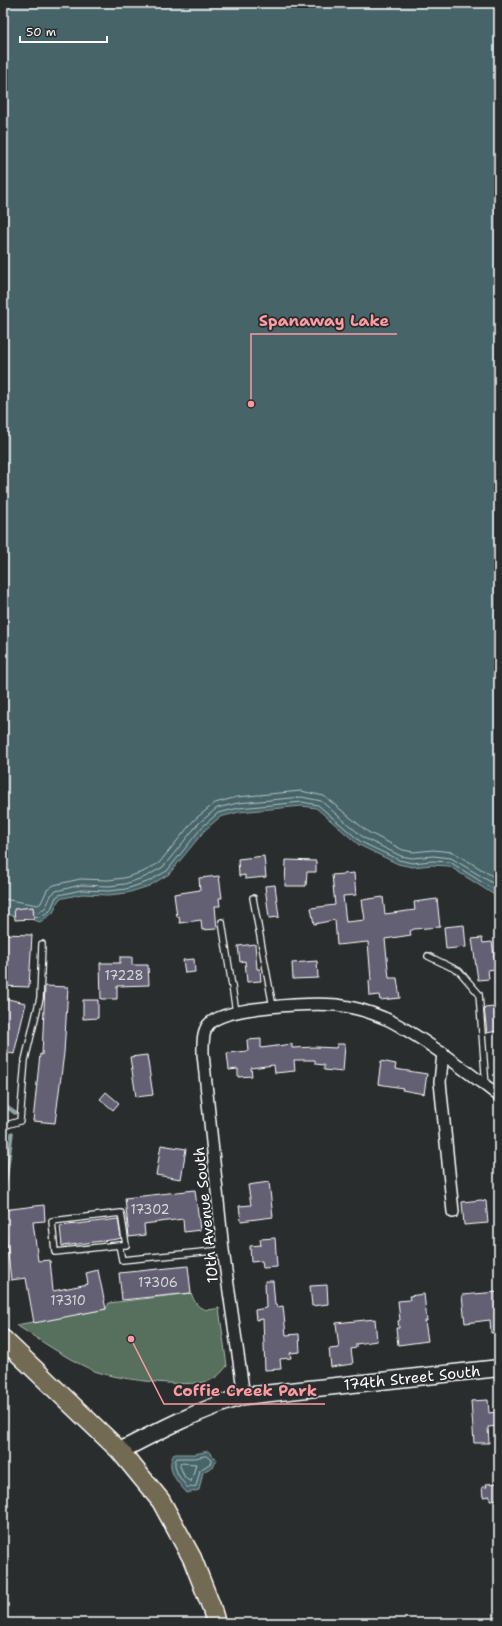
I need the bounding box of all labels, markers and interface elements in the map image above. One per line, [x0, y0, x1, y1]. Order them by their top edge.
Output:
scale bar [20, 18, 107, 44]
text: 50 m [26, 24, 56, 40]
callout: Spanaway Lake [251, 306, 397, 334]
text: Spanaway Lake [259, 310, 390, 331]
house number: 17228 [104, 967, 144, 984]
street label: 10th Avenue South [189, 1146, 223, 1284]
house number: 17302 [130, 1201, 170, 1218]
house number: 17306 [138, 1274, 178, 1291]
house number: 17310 [50, 1292, 86, 1309]
street label: 174th Street South [343, 1361, 481, 1395]
callout: Coffie Creek Park [164, 1376, 325, 1404]
text: Coffie Creek Park [173, 1380, 317, 1401]

